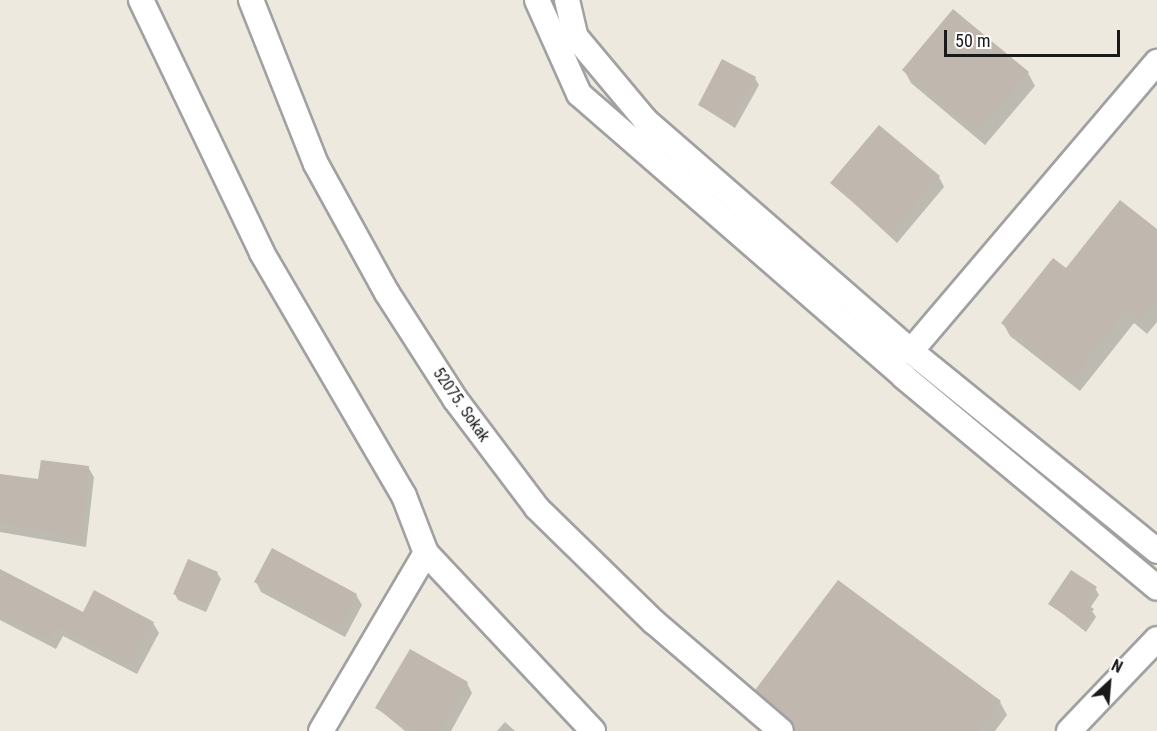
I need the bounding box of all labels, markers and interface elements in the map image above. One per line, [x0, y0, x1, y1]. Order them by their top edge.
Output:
scale bar [947, 18, 1122, 56]
text: 50 m [955, 30, 990, 51]
street label: 52075. Sokak [429, 364, 493, 446]
north arrow [1079, 653, 1139, 713]
text: N [1109, 656, 1126, 677]

